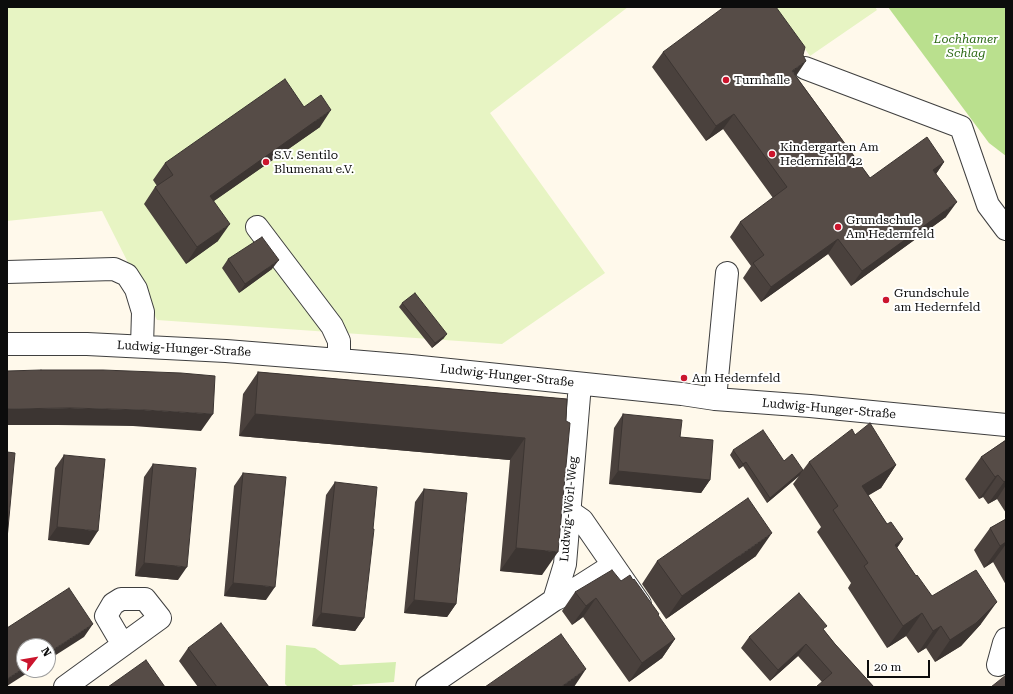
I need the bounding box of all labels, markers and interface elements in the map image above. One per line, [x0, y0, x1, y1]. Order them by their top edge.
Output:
park label: Lochhamer Schlag [934, 32, 998, 60]
place label: Turnhalle [734, 73, 790, 87]
marker: Turnhalle [721, 75, 731, 85]
place label: Kindergarten Am Hedernfeld 42 [780, 140, 879, 168]
place label: S.V. Sentilo Blumenau e.V. [274, 148, 354, 176]
marker: Kindergarten Am Hedernfeld 42 [767, 149, 777, 159]
marker: S.V. Sentilo Blumenau e.V. [261, 157, 271, 167]
place label: Grundschule Am Hedernfeld [846, 213, 934, 241]
marker: Grundschule Am Hedernfeld [833, 222, 843, 232]
place label: Grundschule am Hedernfeld [894, 286, 980, 314]
marker: Grundschule am Hedernfeld [881, 295, 891, 305]
street label: Ludwig-Hunger-Straße [117, 338, 251, 360]
street label: Ludwig-Hunger-Straße [439, 362, 575, 390]
place label: Am Hedernfeld [692, 371, 780, 385]
marker: Am Hedernfeld [679, 373, 689, 383]
street label: Ludwig-Hunger-Straße [761, 396, 897, 422]
street label: Ludwig-Wörl-Weg [557, 456, 581, 562]
north arrow [16, 638, 56, 678]
text: N [38, 645, 54, 659]
scale bar [869, 652, 932, 678]
text: 20 m [874, 660, 901, 674]

